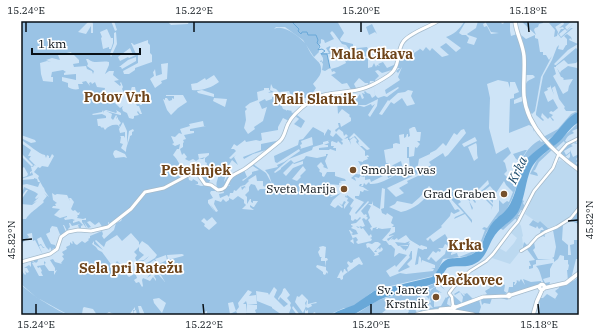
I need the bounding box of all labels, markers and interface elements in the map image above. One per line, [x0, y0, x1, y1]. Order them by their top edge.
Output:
text: 15.24°E [7, 4, 45, 17]
text: 15.22°E [175, 4, 213, 17]
text: 15.20°E [342, 4, 380, 17]
text: 15.18°E [509, 4, 547, 17]
scale bar [32, 30, 140, 56]
text: 1 km [38, 36, 67, 51]
district label: Mala Cikava [331, 45, 413, 63]
district label: Potov Vrh [84, 88, 150, 106]
district label: Mali Slatnik [274, 90, 356, 108]
water label: Krka [503, 154, 531, 187]
district label: Petelinjek [161, 161, 231, 179]
place label: Smolenja vas [361, 162, 436, 177]
marker: Smolenja vas [348, 165, 358, 175]
place label: Sveta Marija [266, 181, 336, 196]
marker: Sveta Marija [339, 184, 349, 194]
place label: Grad Graben [424, 186, 496, 201]
marker: Grad Graben [499, 189, 509, 199]
text: 45.82°N [583, 200, 596, 240]
text: 45.82°N [5, 220, 18, 260]
district label: Krka [448, 236, 482, 254]
district label: Sela pri Ratežu [79, 259, 183, 277]
district label: Mačkovec [435, 271, 503, 289]
place label: Sv. Janez Krstnik [377, 282, 428, 311]
marker: Sv. Janez Krstnik [431, 292, 441, 302]
text: 15.24°E [17, 318, 55, 331]
text: 15.22°E [185, 318, 223, 331]
text: 15.20°E [352, 318, 390, 331]
text: 15.18°E [520, 318, 558, 331]

